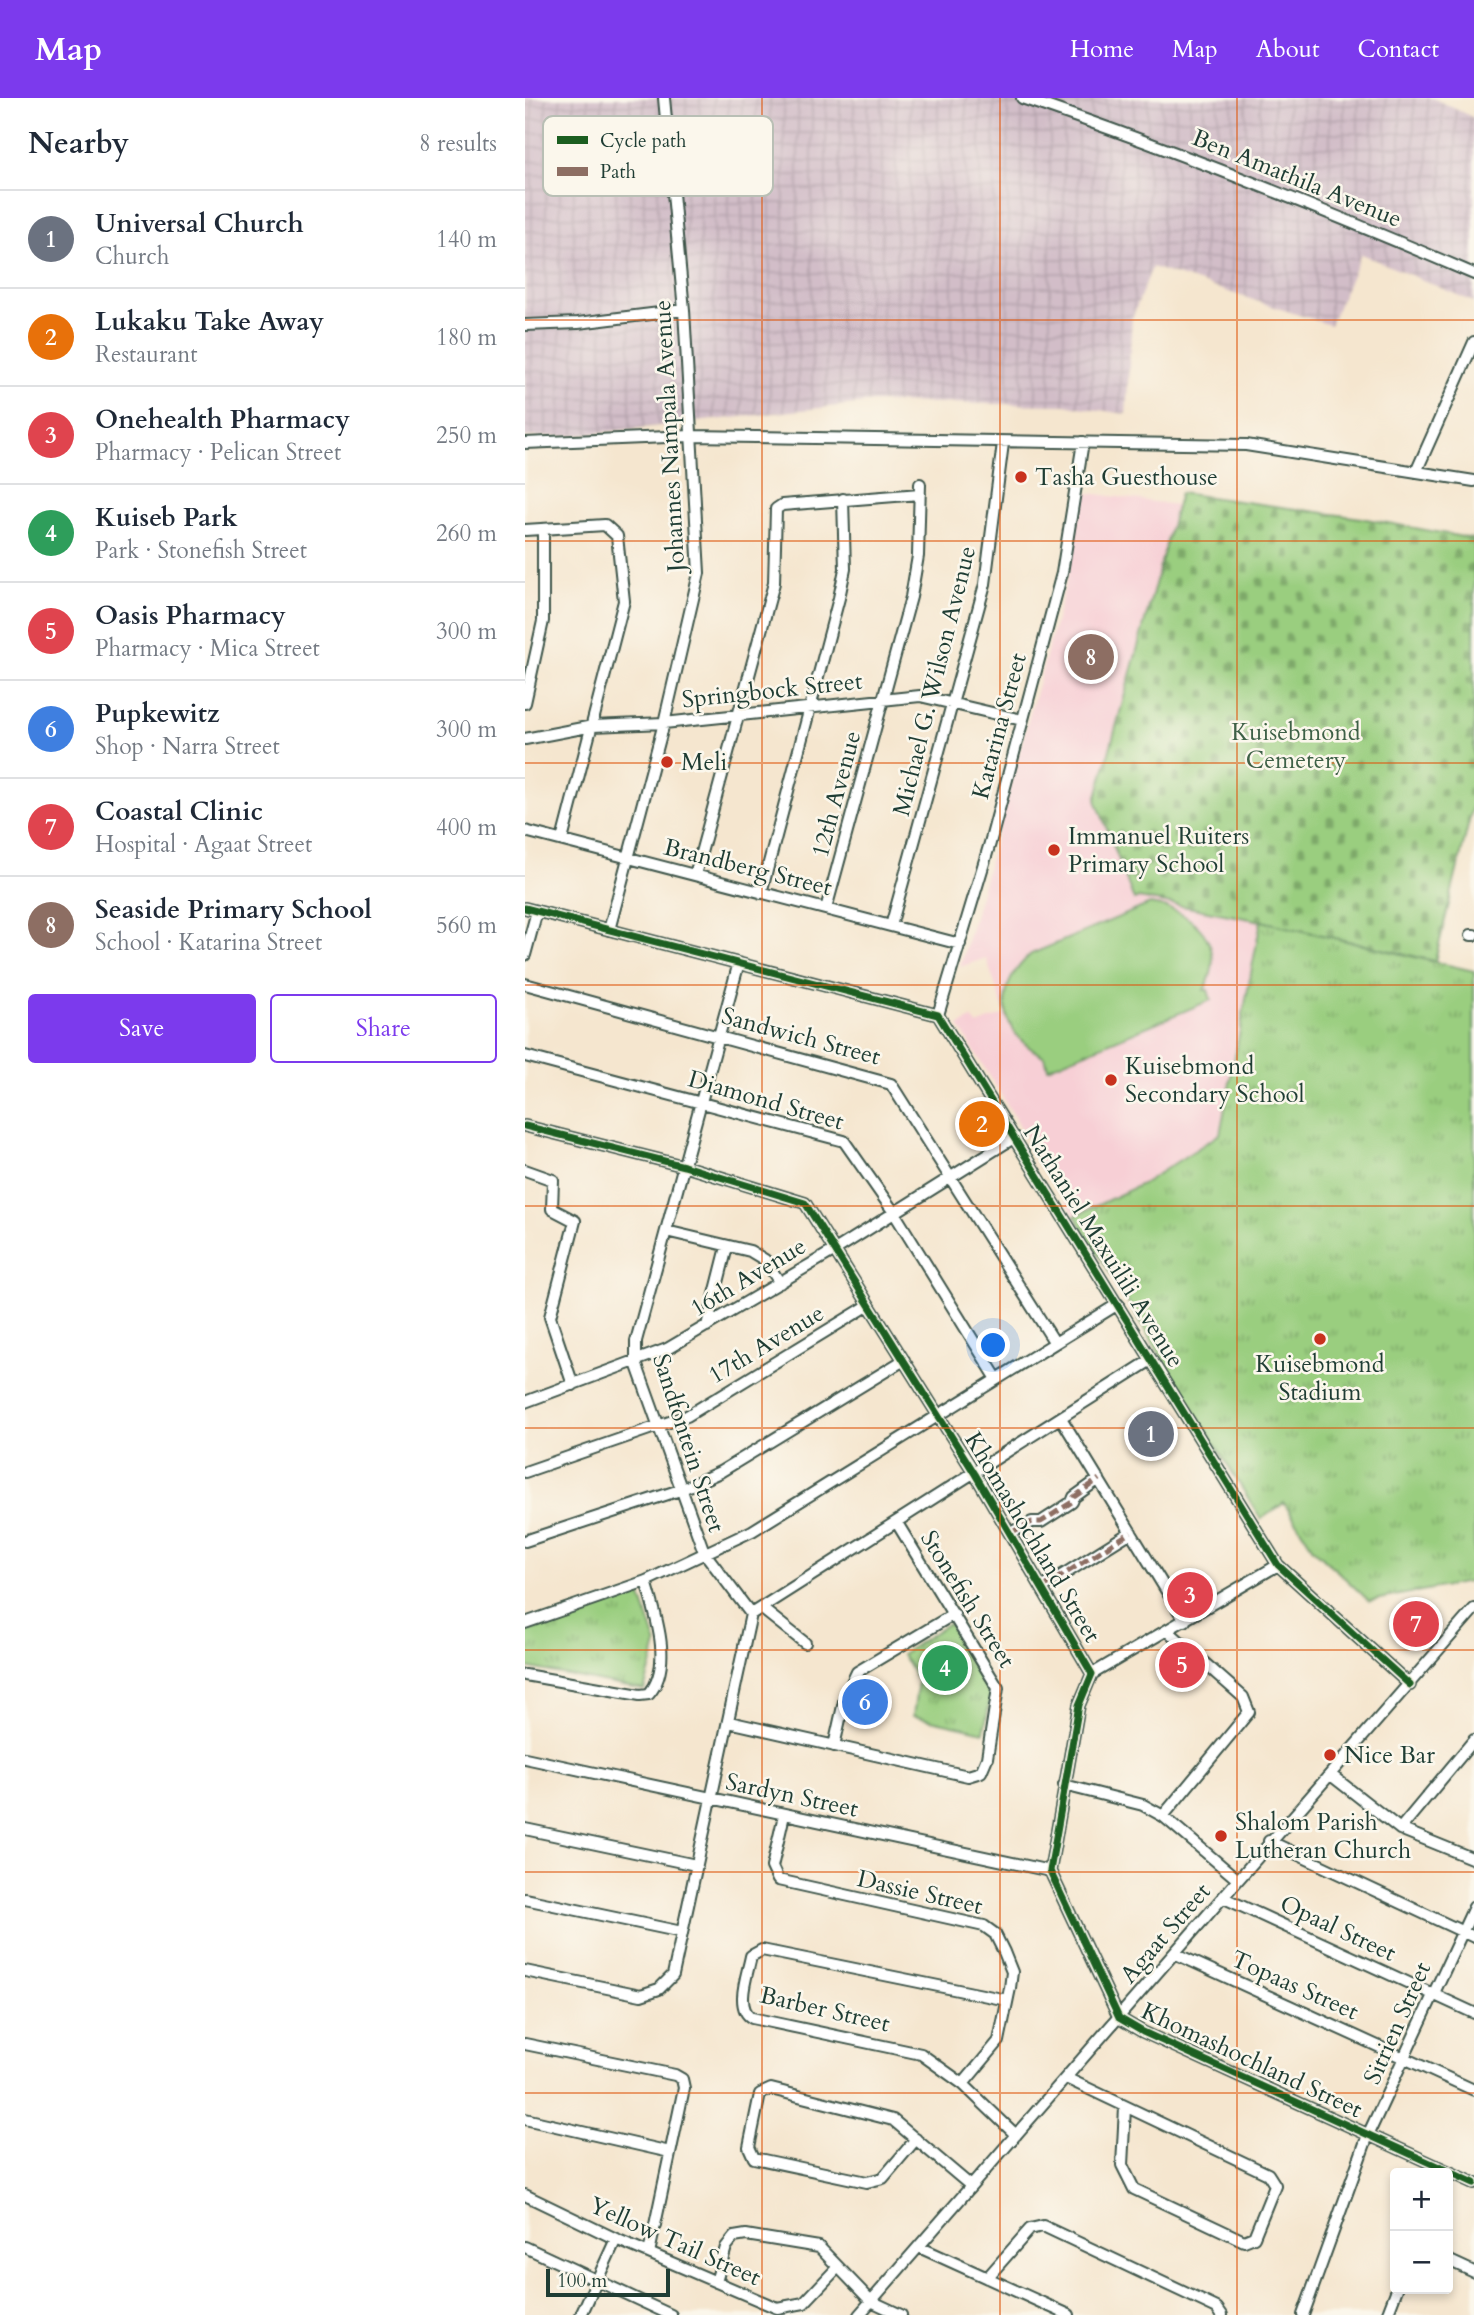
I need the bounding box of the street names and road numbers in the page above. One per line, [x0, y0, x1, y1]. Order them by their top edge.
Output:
street label: Ben Amathila Avenue [1187, 121, 1407, 236]
street label: Johannes Nampala Avenue [646, 299, 693, 576]
street label: Michael G. Wilson Avenue [885, 543, 984, 820]
street label: Katarina Street [964, 649, 1035, 803]
street label: Springbock Street [680, 665, 864, 716]
street label: 12th Avenue [804, 727, 869, 861]
street label: Brandberg Street [660, 831, 836, 904]
street label: Sandwich Street [718, 999, 884, 1074]
street label: Diamond Street [684, 1062, 848, 1139]
street label: Nathaniel Maxuilili Avenue [1015, 1119, 1192, 1374]
street label: 16th Avenue [684, 1230, 812, 1325]
street label: 17th Avenue [702, 1297, 830, 1392]
street label: Sandfontein Street [644, 1350, 733, 1537]
street label: Khomashochland Street [957, 1426, 1109, 1649]
street label: Stonefish Street [912, 1524, 1023, 1675]
street label: Sardyn Street [723, 1765, 861, 1826]
street label: Dassie Street [854, 1862, 986, 1923]
street label: Agaat Street [1113, 1876, 1218, 1991]
street label: Opaal Street [1274, 1887, 1402, 1970]
street label: Topaas Street [1226, 1943, 1364, 2028]
street label: Sitrien Street [1356, 1956, 1439, 2090]
street label: Barber Street [757, 1979, 893, 2041]
street label: Khomashochland Street [1136, 1995, 1368, 2126]
street label: Yellow Tail Street [584, 2189, 766, 2294]

